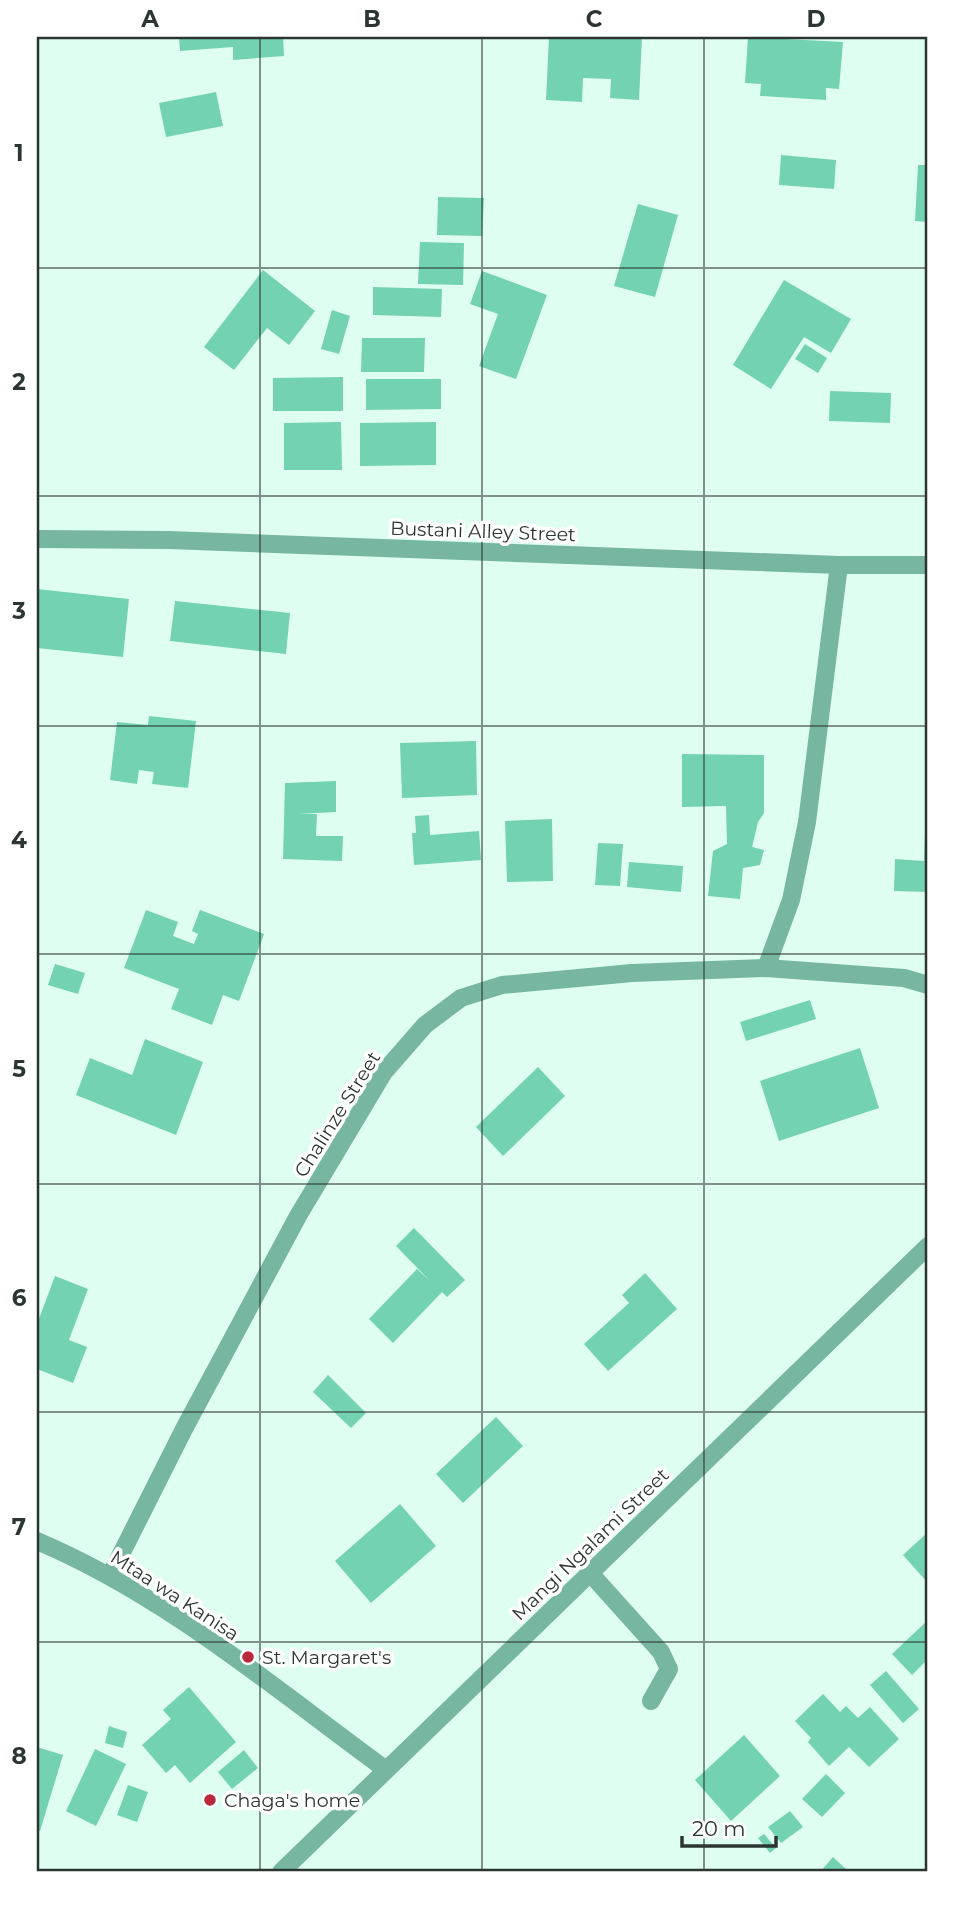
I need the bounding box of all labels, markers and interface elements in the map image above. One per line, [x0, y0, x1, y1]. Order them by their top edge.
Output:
text: A [140, 5, 159, 33]
text: B [363, 5, 381, 33]
text: C [586, 5, 603, 33]
text: D [807, 5, 826, 33]
text: 1 [14, 139, 24, 167]
text: 2 [12, 368, 26, 396]
street label: Bustani Alley Street [390, 517, 576, 546]
text: 3 [11, 597, 26, 625]
text: 4 [11, 826, 27, 854]
street label: Chalinze Street [290, 1047, 385, 1181]
text: 5 [12, 1055, 26, 1083]
text: 6 [12, 1284, 27, 1312]
street label: Mangi Ngalami Street [507, 1463, 674, 1625]
text: 7 [12, 1513, 26, 1541]
street label: Mtaa wa Kanisa [106, 1545, 243, 1645]
place label: St. Margaret's [262, 1646, 391, 1669]
marker: St. Margaret's [240, 1649, 256, 1665]
text: 8 [11, 1742, 27, 1770]
place label: Chaga's home [224, 1789, 360, 1812]
marker: Chaga's home [202, 1792, 218, 1808]
scale bar [682, 1804, 776, 1848]
text: 20 m [692, 1816, 746, 1841]

